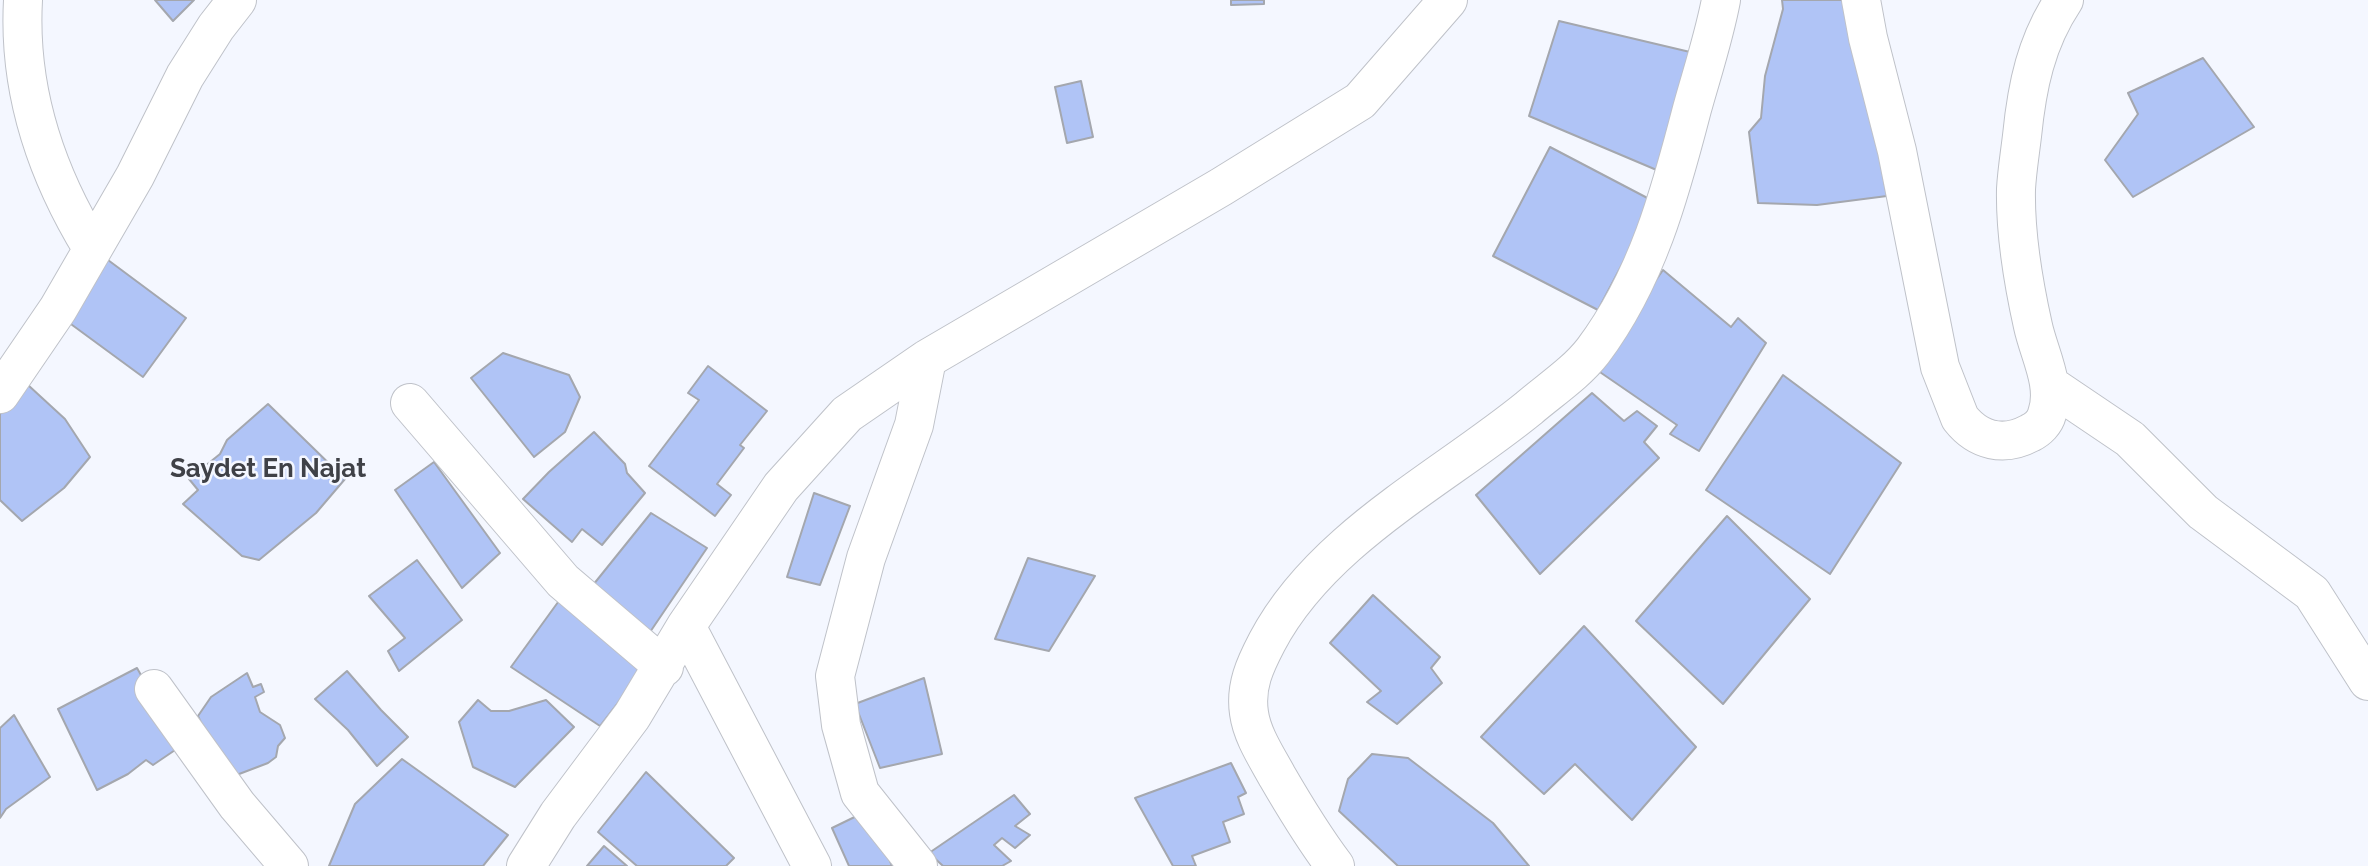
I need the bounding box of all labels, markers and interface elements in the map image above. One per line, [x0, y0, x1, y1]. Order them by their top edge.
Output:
district label: Saydet En Najat [170, 453, 366, 485]

